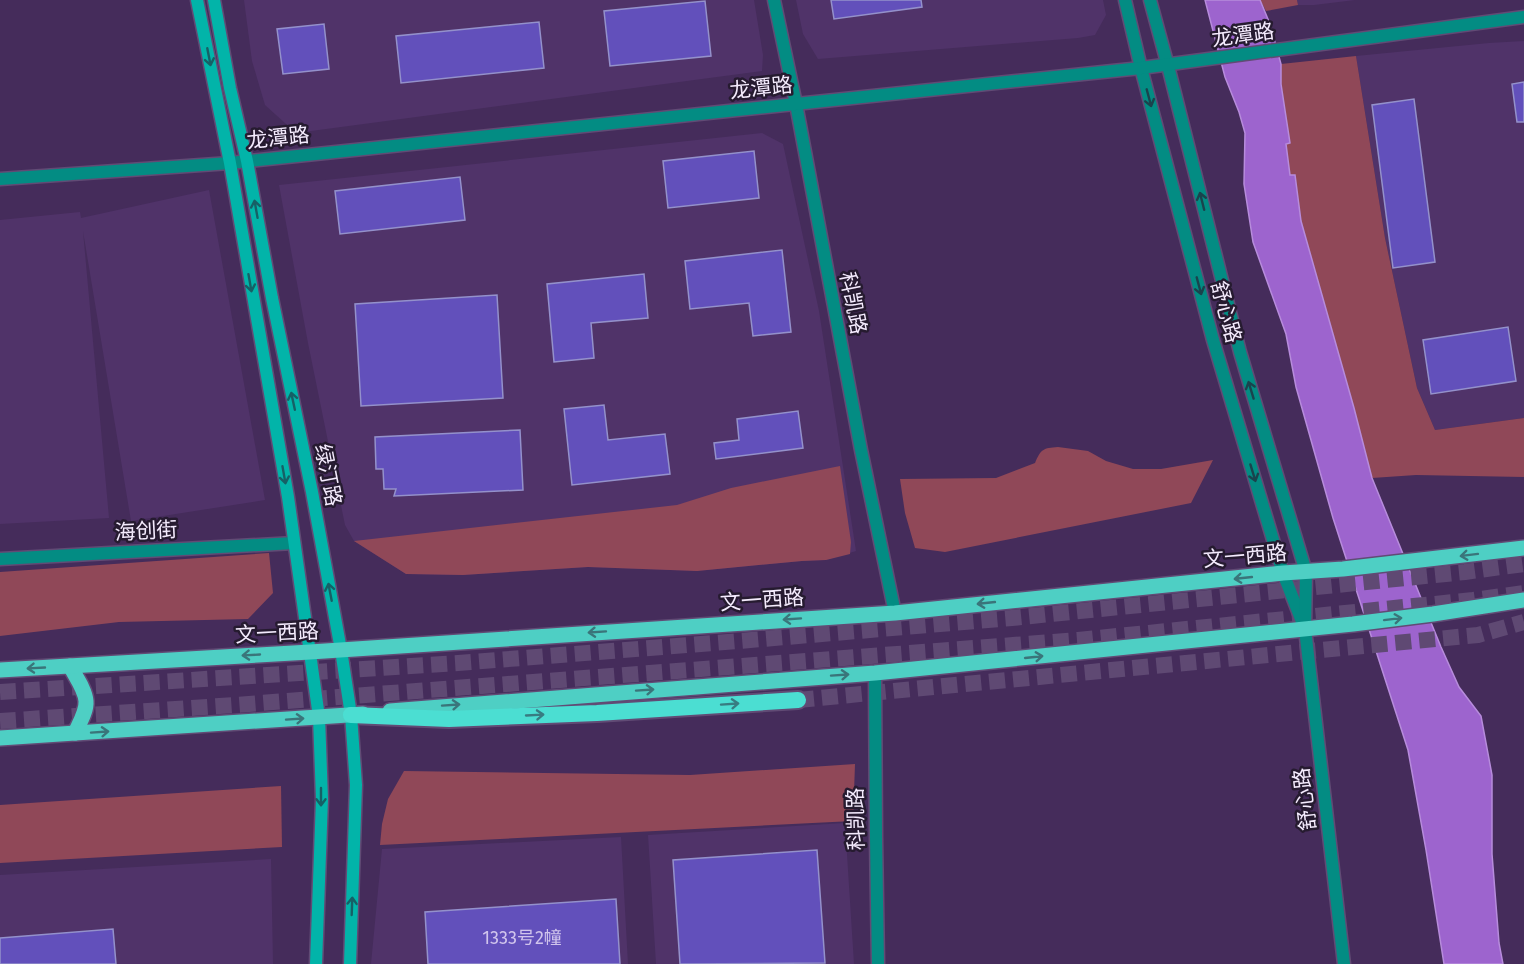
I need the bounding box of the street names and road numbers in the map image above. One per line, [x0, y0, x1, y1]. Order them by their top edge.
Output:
street label: 龙潭路 [1210, 18, 1276, 52]
street label: 龙潭路 [728, 72, 794, 104]
street label: 龙潭路 [245, 122, 311, 154]
street label: 科凯路 [834, 270, 872, 336]
street label: 舒心路 [1205, 278, 1247, 346]
street label: 绿汀路 [309, 442, 347, 508]
street label: 海创街 [114, 516, 178, 546]
street label: 文一西路 [1202, 539, 1288, 573]
street label: 文一西路 [719, 584, 805, 616]
street label: 文一西路 [234, 618, 320, 648]
street label: 舒心路 [1288, 766, 1322, 832]
street label: 科凯路 [842, 787, 870, 851]

